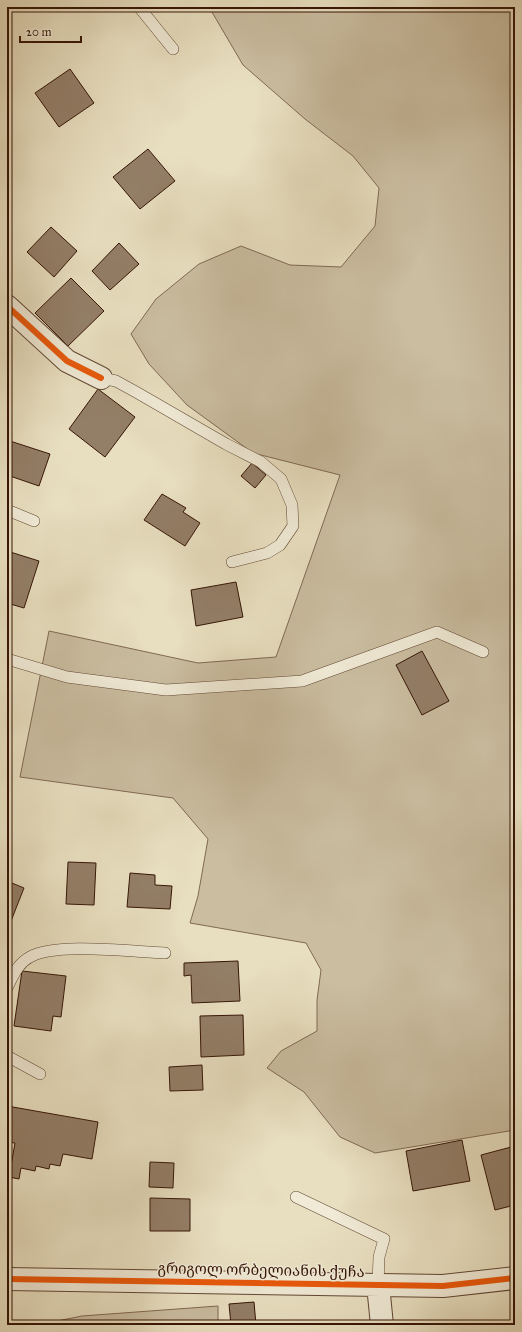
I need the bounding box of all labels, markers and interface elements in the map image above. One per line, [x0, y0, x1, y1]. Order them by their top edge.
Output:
scale bar [20, 18, 81, 44]
text: 20 m [26, 25, 52, 39]
street label: გრიგოლ ორბელიანის ქუჩა [157, 1259, 365, 1281]

